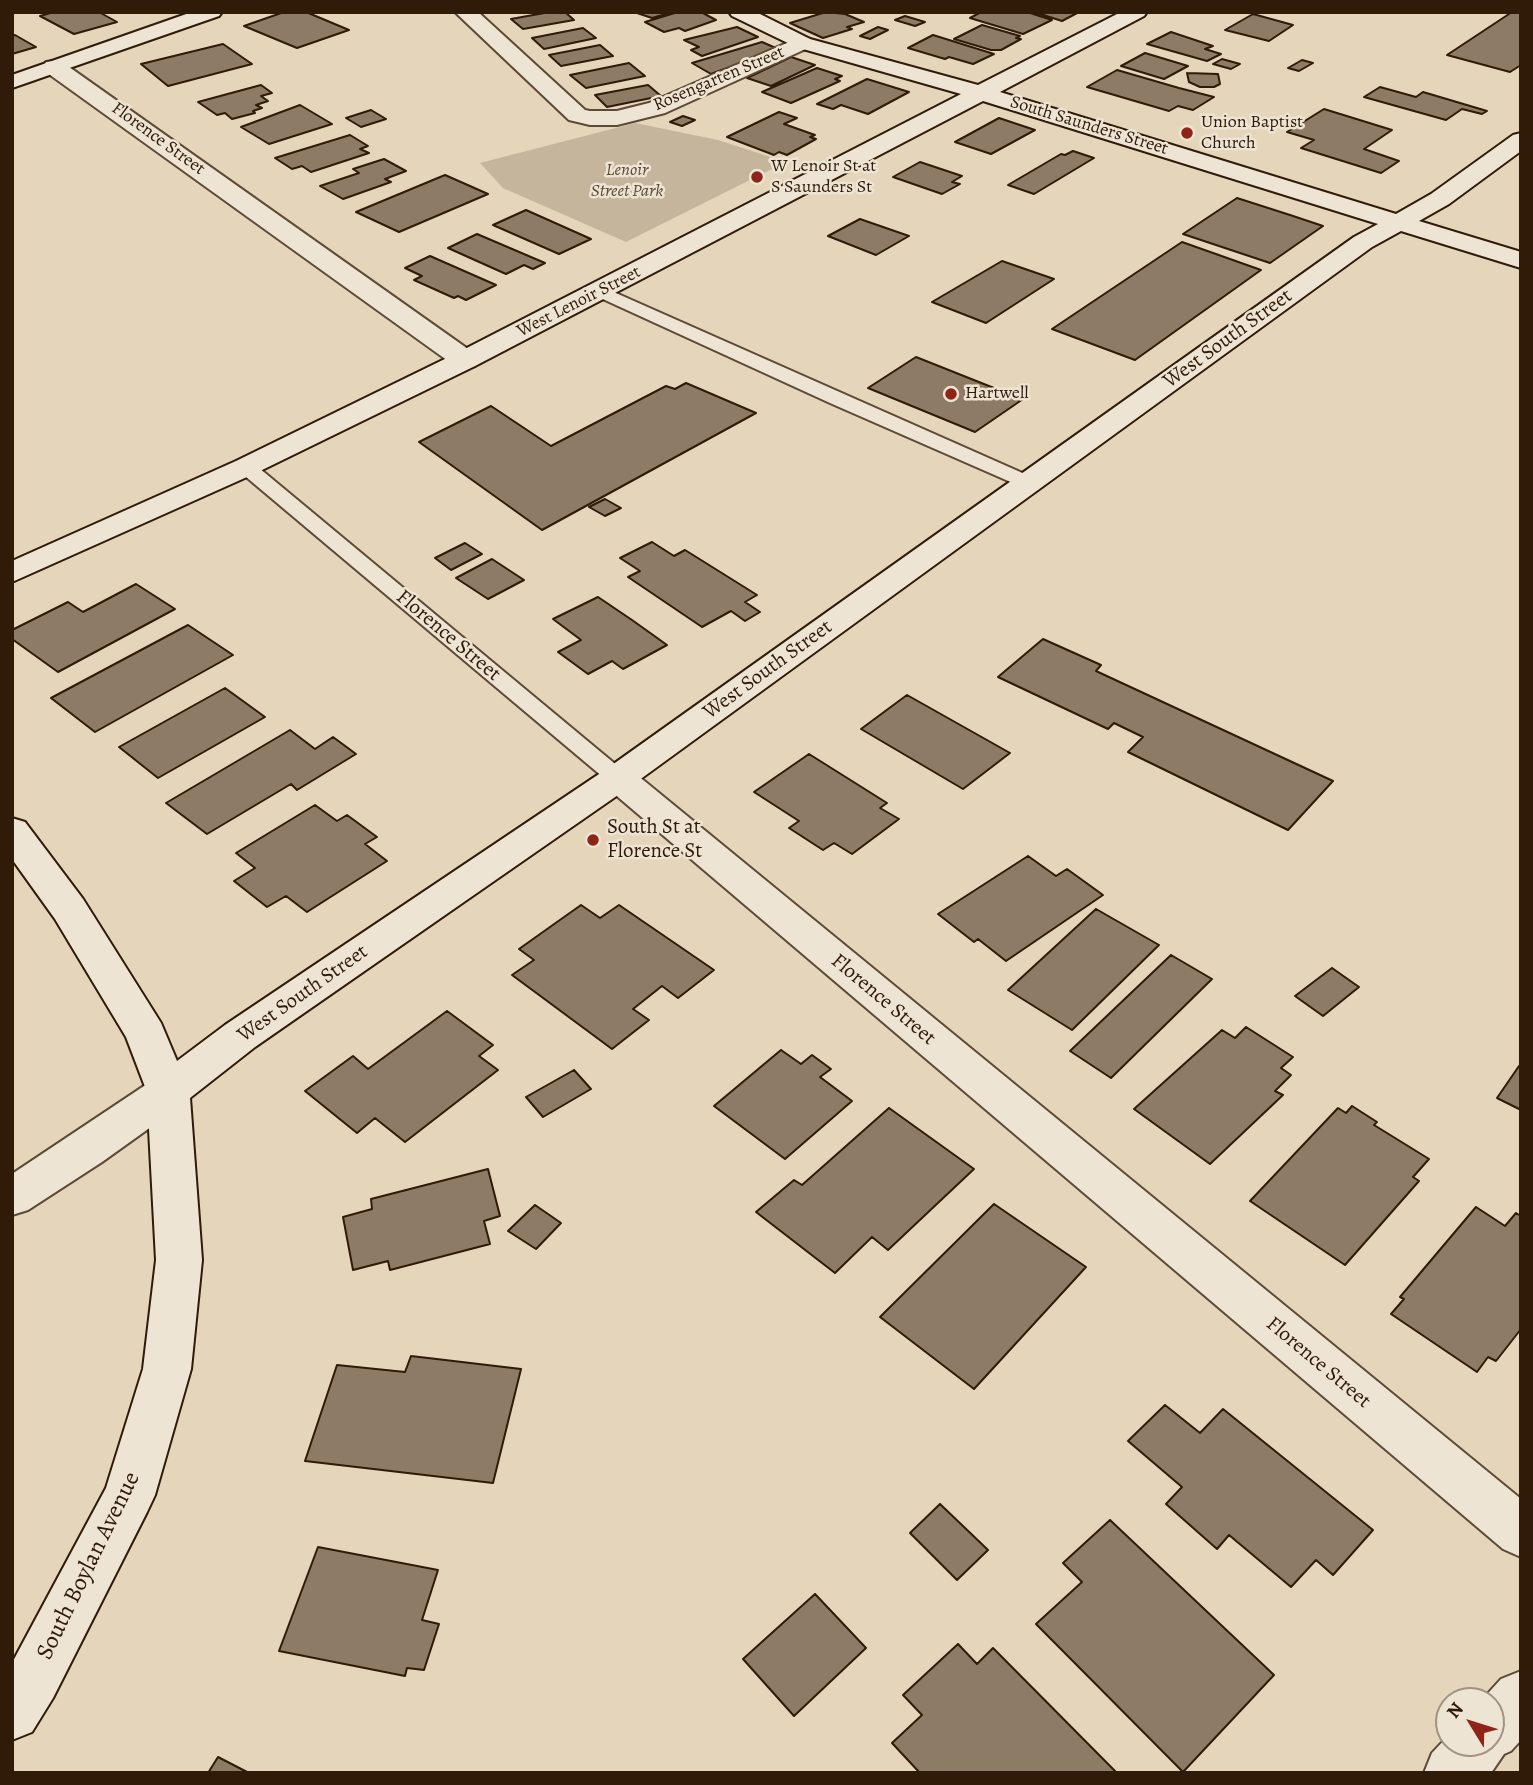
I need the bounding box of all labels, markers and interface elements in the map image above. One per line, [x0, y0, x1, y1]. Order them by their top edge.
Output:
street label: Rosengarten Street [650, 42, 788, 116]
street label: South Saunders Street [1007, 92, 1171, 160]
street label: Florence Street [107, 98, 209, 180]
place label: Union Baptist Church [1201, 112, 1303, 154]
marker: Union Baptist Church [1179, 125, 1195, 141]
place label: W Lenoir St at S Saunders St [771, 156, 876, 198]
park label: Lenoir Street Park [591, 160, 663, 202]
marker: W Lenoir St at S Saunders St [749, 169, 765, 185]
street label: West Lenoir Street [513, 261, 645, 343]
street label: West South Street [1159, 284, 1297, 394]
place label: Hartwell [965, 383, 1029, 405]
marker: Hartwell [943, 386, 959, 402]
street label: Florence Street [391, 585, 505, 687]
street label: West South Street [699, 615, 837, 725]
place label: South St at Florence St [607, 815, 702, 865]
marker: South St at Florence St [585, 832, 601, 848]
street label: West South Street [233, 940, 373, 1048]
street label: Florence Street [826, 949, 940, 1051]
street label: Florence Street [1261, 1312, 1375, 1414]
street label: South Boylan Avenue [31, 1467, 147, 1665]
north arrow [1435, 1687, 1505, 1757]
text: N [1441, 1697, 1470, 1724]

